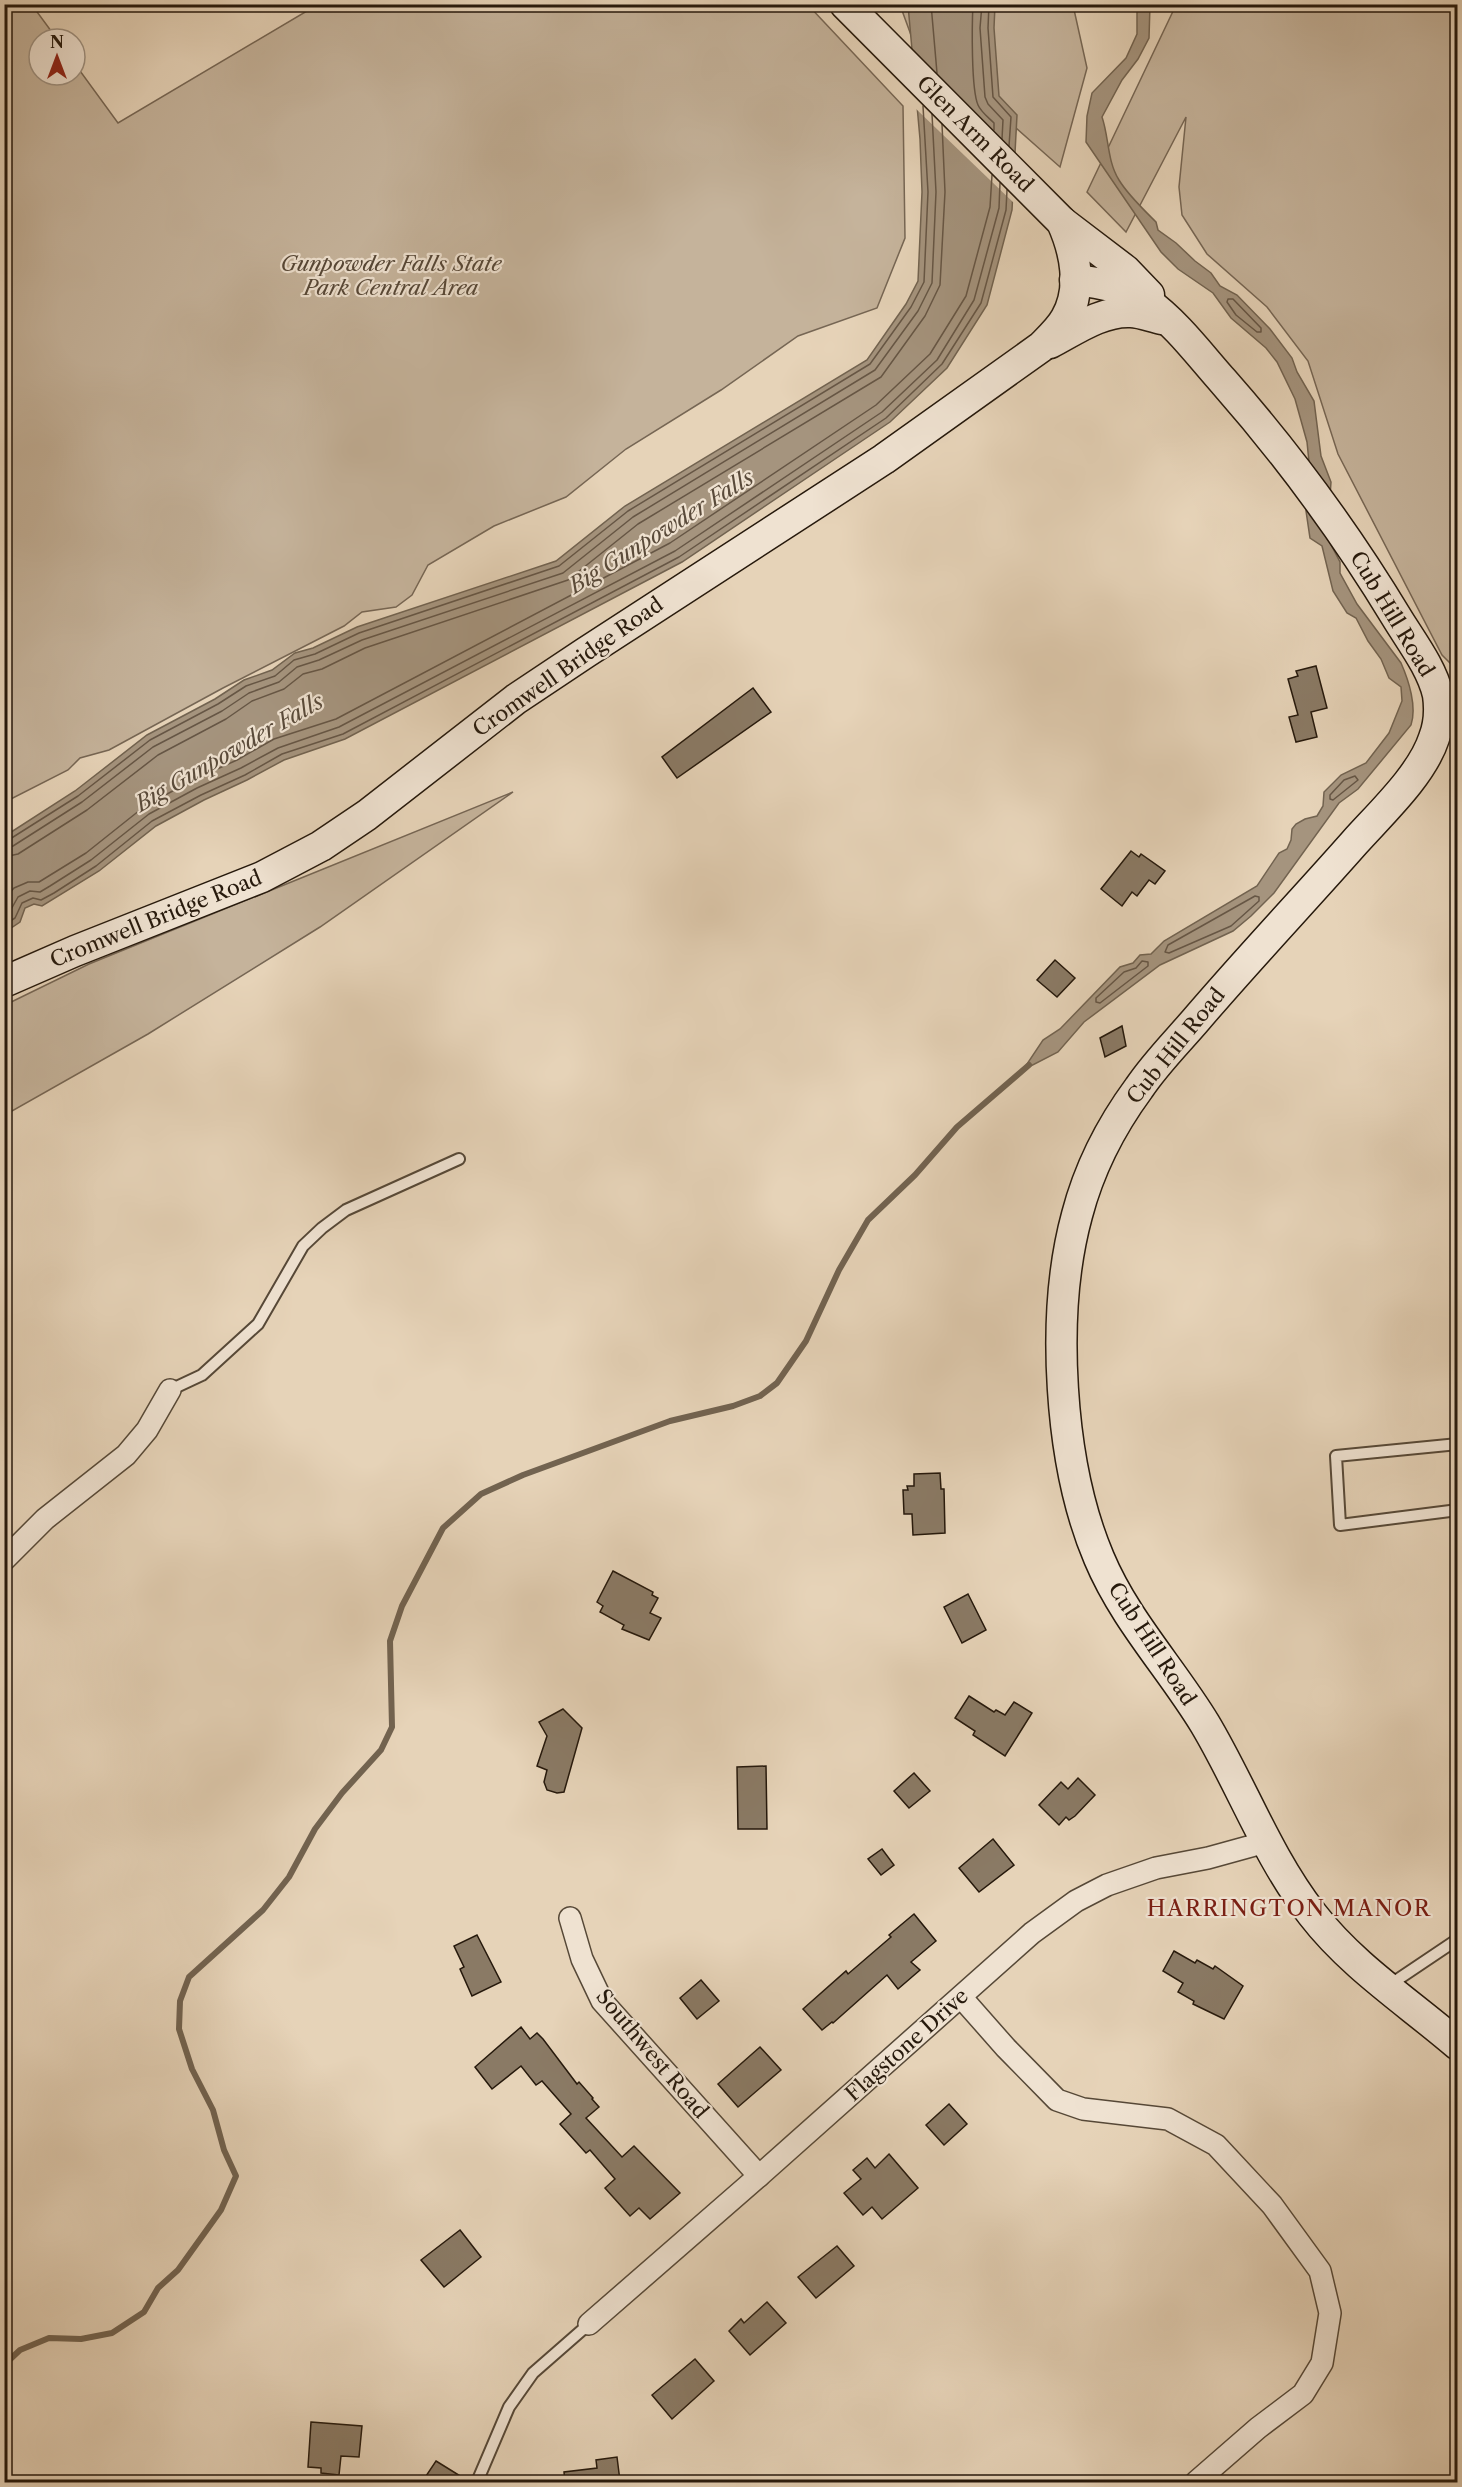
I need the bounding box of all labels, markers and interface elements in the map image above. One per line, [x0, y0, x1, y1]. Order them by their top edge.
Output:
north arrow [27, 27, 87, 87]
text: N [50, 32, 64, 52]
street label: Glen Arm Road [912, 70, 1039, 197]
park label: Gunpowder Falls State Park Central Area [280, 251, 502, 300]
water label: Big Gunpowder Falls [562, 463, 759, 600]
street label: Cub Hill Road [1345, 547, 1440, 681]
street label: Cromwell Bridge Road [468, 591, 668, 742]
water label: Big Gunpowder Falls [128, 687, 329, 818]
street label: Cromwell Bridge Road [46, 865, 266, 972]
street label: Cub Hill Road [1121, 983, 1230, 1109]
street label: Cub Hill Road [1103, 1577, 1202, 1710]
district label: HARRINGTON MANOR [1147, 1895, 1431, 1922]
street label: Flagstone Drive [840, 1983, 973, 2106]
street label: Southwest Road [591, 1984, 714, 2124]

